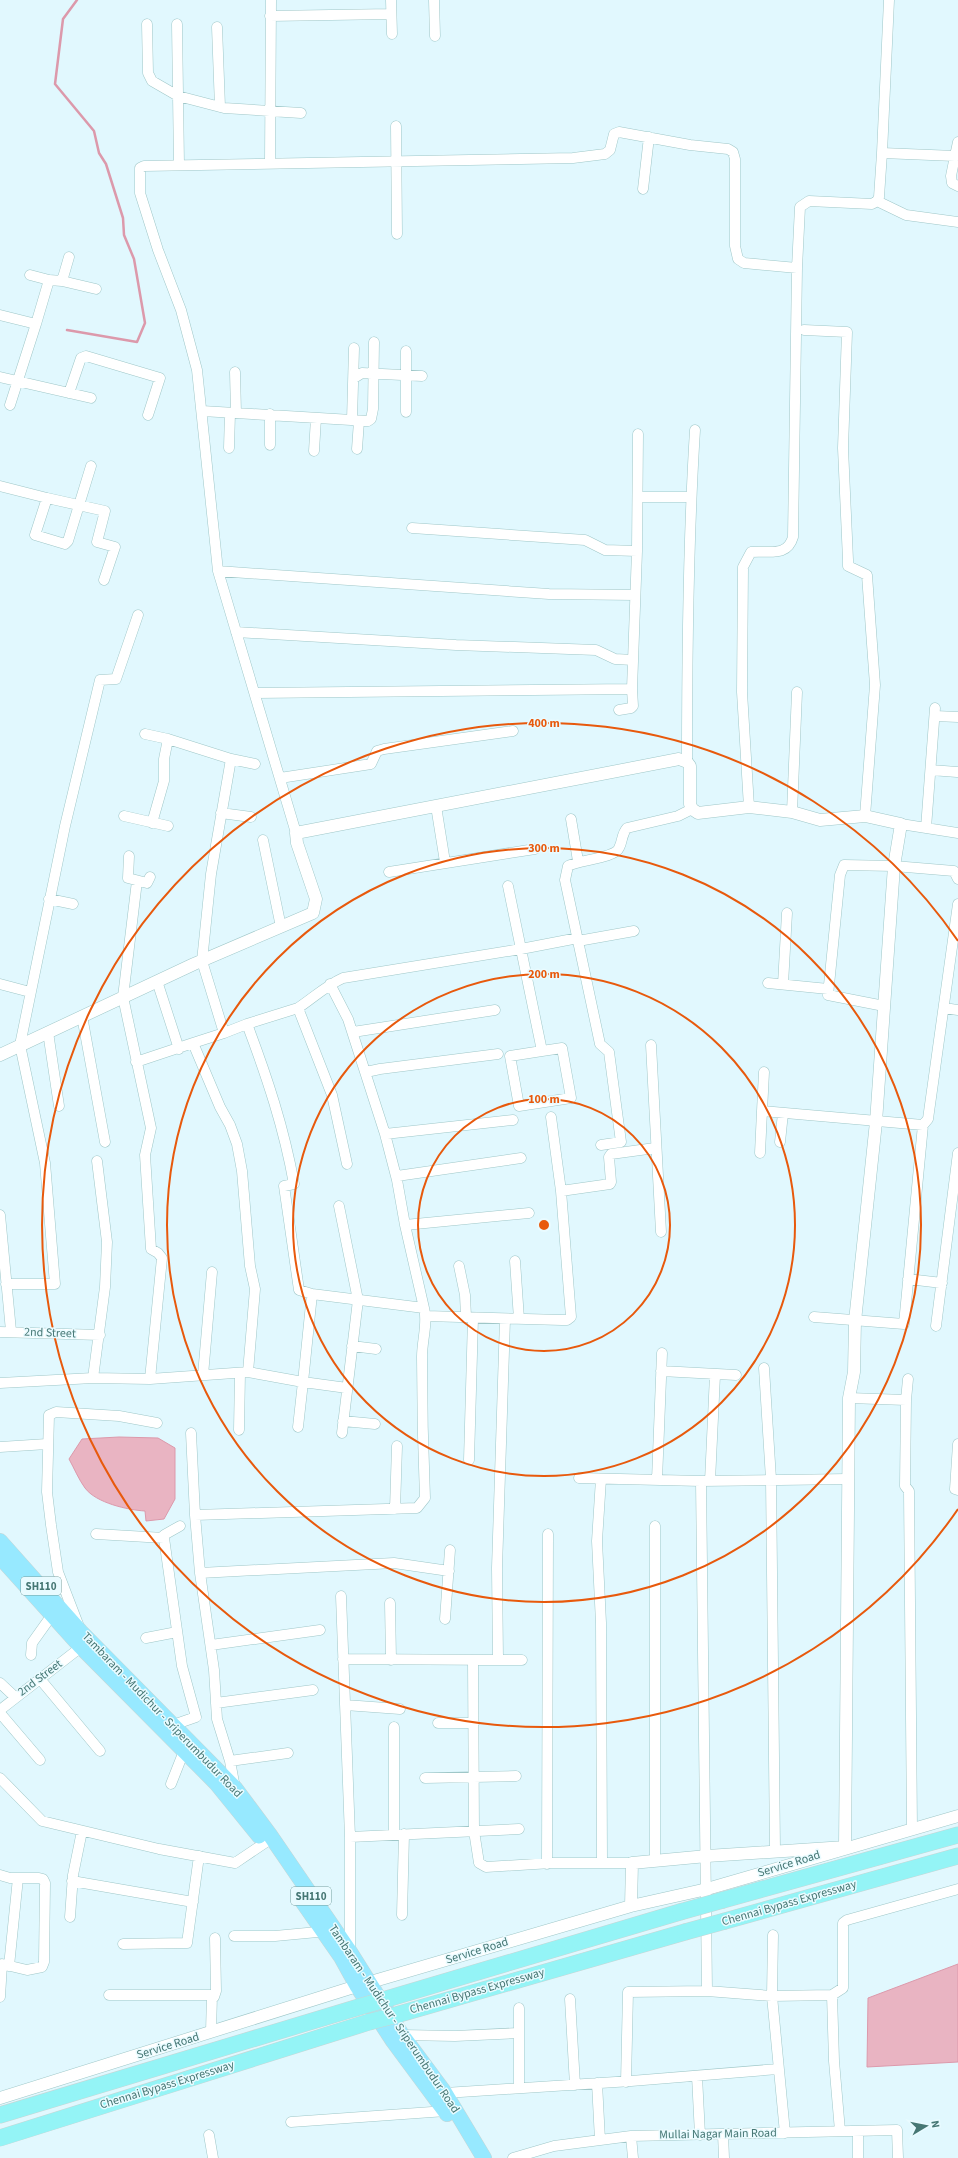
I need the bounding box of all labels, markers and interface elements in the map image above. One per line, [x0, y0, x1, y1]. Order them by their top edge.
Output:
text: 400 m [528, 715, 560, 732]
text: 300 m [528, 840, 560, 857]
text: 200 m [528, 966, 560, 983]
text: 100 m [528, 1091, 560, 1108]
centre of rings [537, 1218, 551, 1232]
street label: 2nd Street [24, 1324, 76, 1342]
road number: SH110 [21, 1577, 61, 1595]
street label: Tambaram - Mudichur - Sriperumbudur Road [78, 1629, 246, 1801]
street label: 2nd Street [14, 1656, 66, 1700]
street label: Service Road [756, 1846, 822, 1882]
street label: Chennai Bypass Expressway [720, 1875, 859, 1930]
road number: SH110 [291, 1887, 331, 1905]
street label: Tambaram - Mudichur - Sriperumbudur Road [324, 1921, 464, 2117]
street label: Service Road [444, 1933, 510, 1969]
street label: Chennai Bypass Expressway [408, 1963, 547, 2018]
street label: Service Road [135, 2028, 201, 2064]
street label: Chennai Bypass Expressway [98, 2056, 237, 2114]
north arrow [906, 2106, 946, 2146]
text: N [927, 2119, 943, 2129]
street label: Mullai Nagar Main Road [659, 2124, 777, 2144]

